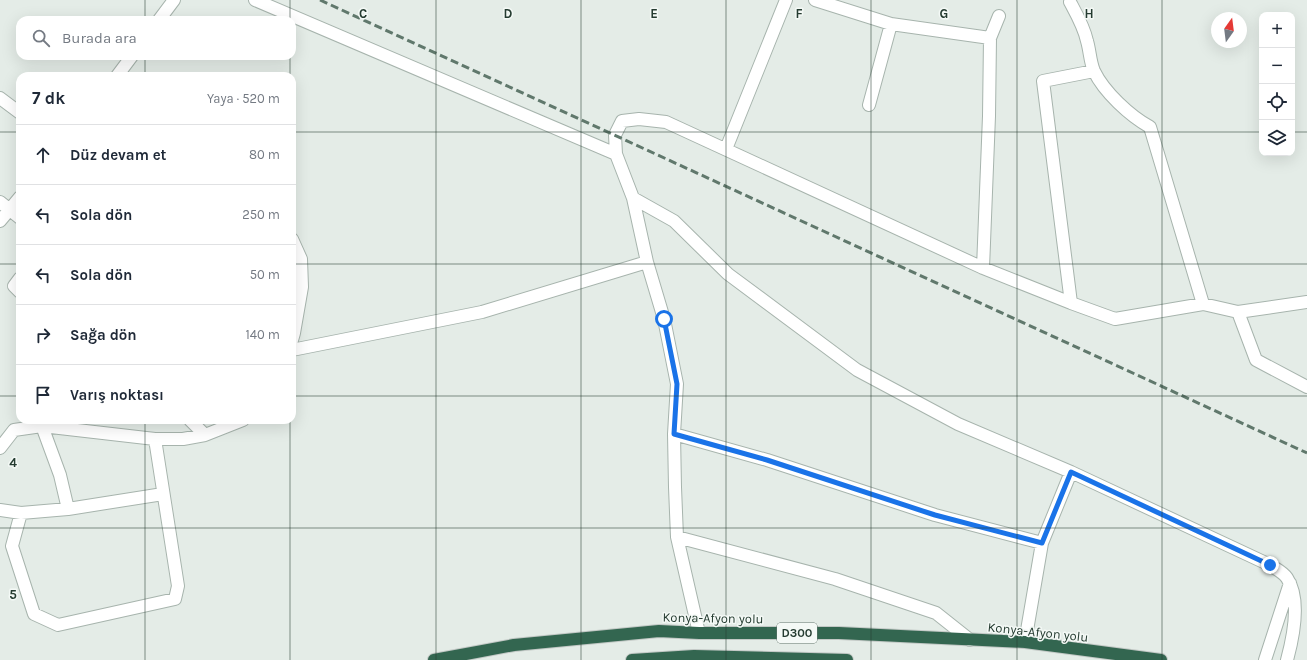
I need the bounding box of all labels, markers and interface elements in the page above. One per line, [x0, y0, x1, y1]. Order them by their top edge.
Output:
text: C [359, 6, 367, 21]
text: D [504, 6, 513, 21]
text: E [650, 6, 658, 21]
text: F [795, 6, 803, 21]
text: G [940, 6, 948, 21]
text: H [1084, 6, 1094, 21]
north arrow [1211, 12, 1247, 48]
map controls [1259, 12, 1295, 156]
button: + [1259, 12, 1295, 48]
search box [16, 16, 296, 60]
icon: search [30, 27, 52, 49]
text: Burada ara [62, 29, 137, 47]
button: − [1259, 48, 1295, 84]
button: locate [1259, 84, 1295, 120]
text: 7 dk [32, 88, 65, 108]
text: Yaya · 520 m [207, 91, 280, 106]
button: layers [1259, 120, 1295, 156]
icon: ahead [32, 144, 54, 166]
text: Düz devam et [70, 146, 167, 164]
text: 80 m [249, 147, 280, 162]
icon: left [32, 204, 54, 226]
text: Sola dön [70, 206, 132, 224]
text: 250 m [242, 207, 280, 222]
icon: left [32, 264, 54, 286]
text: Sola dön [70, 266, 132, 284]
text: 50 m [250, 267, 280, 282]
route start [655, 310, 673, 328]
icon: right [32, 324, 54, 346]
text: Sağa dön [70, 326, 137, 344]
text: 140 m [245, 327, 280, 342]
icon: arrive [32, 384, 54, 406]
text: Varış noktası [70, 386, 164, 404]
text: 4 [9, 455, 17, 470]
route end [1261, 556, 1279, 574]
text: 5 [9, 587, 17, 602]
street label: Konya-Afyon yolu [662, 610, 764, 626]
street label: Konya-Afyon yolu [987, 619, 1089, 645]
road number: D300 [777, 623, 817, 643]

